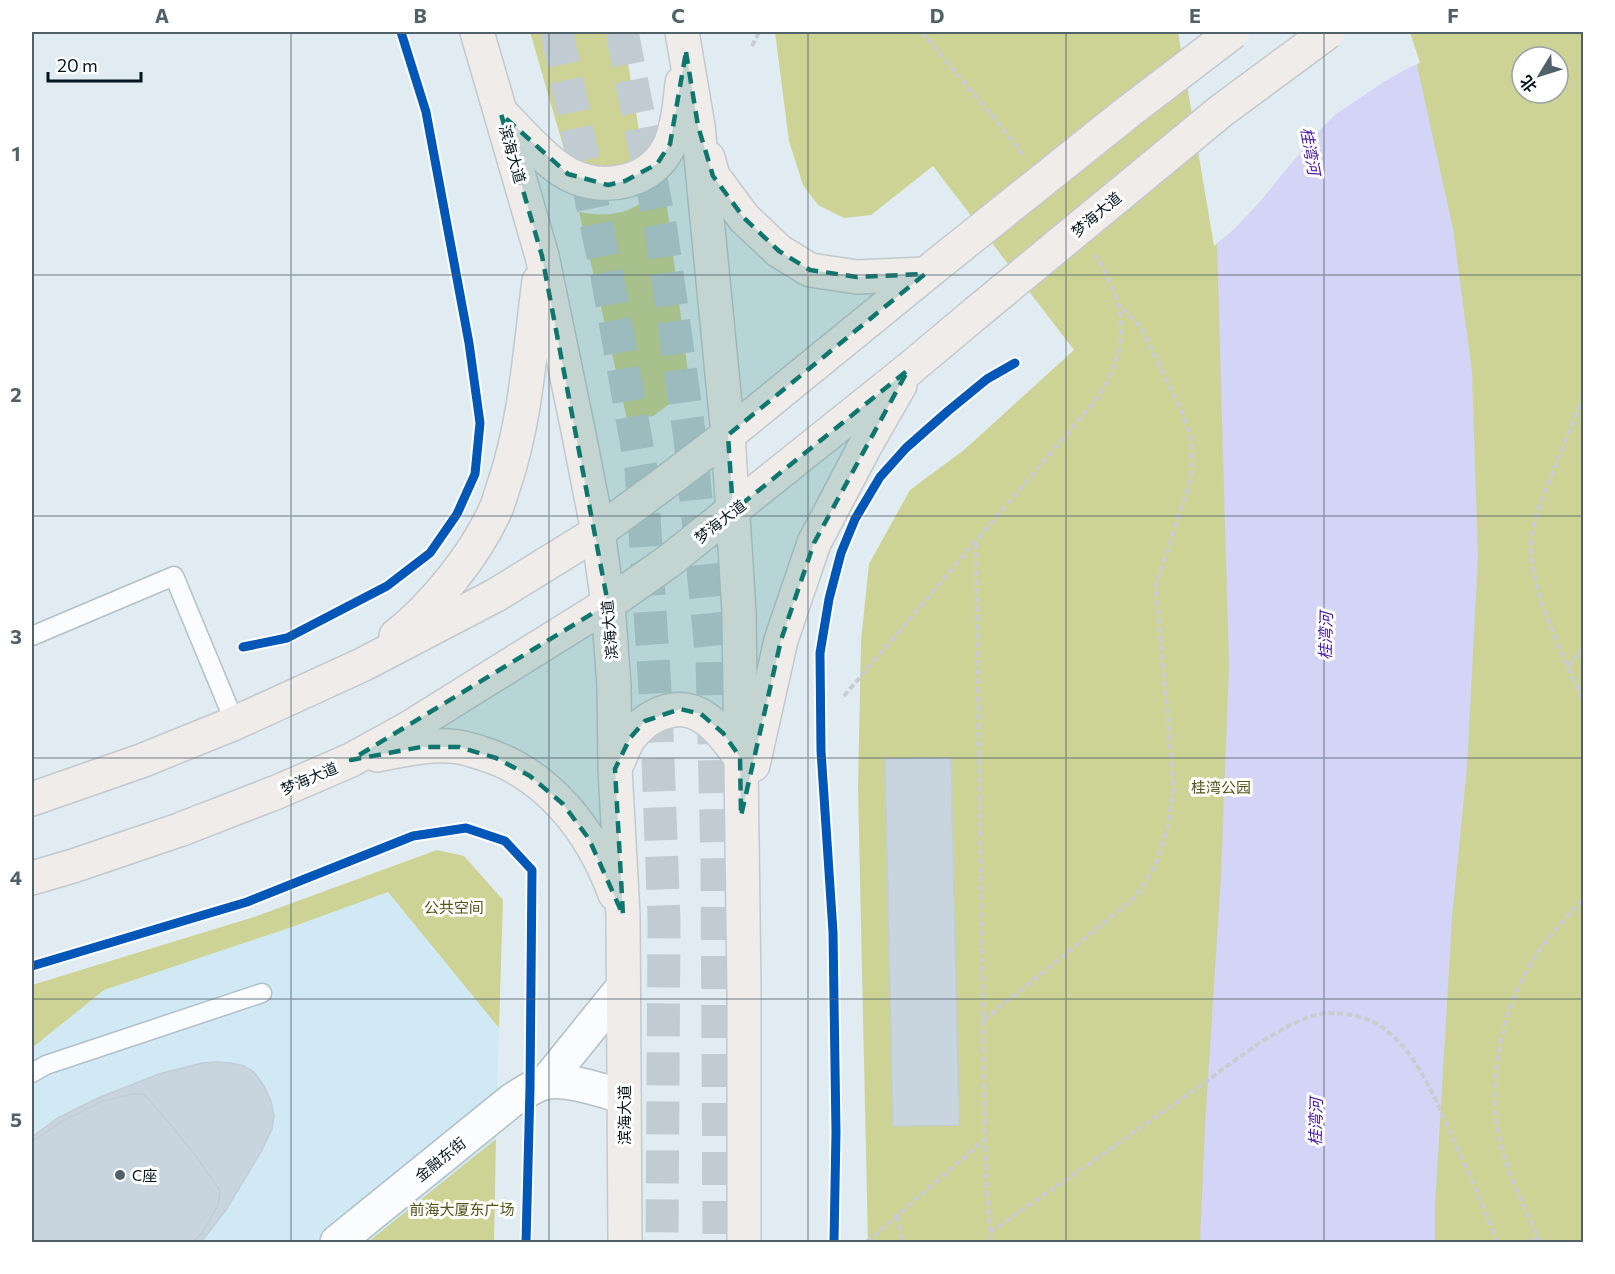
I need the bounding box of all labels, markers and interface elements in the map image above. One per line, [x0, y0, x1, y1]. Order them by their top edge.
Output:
text: A [155, 3, 169, 27]
text: B [413, 3, 427, 27]
text: C [671, 3, 685, 27]
text: D [930, 3, 944, 27]
text: E [1189, 3, 1201, 27]
text: F [1447, 3, 1459, 27]
scale bar [48, 45, 141, 83]
north arrow [1510, 45, 1570, 105]
text: 20 m [57, 54, 98, 76]
text: 北 [1515, 72, 1540, 97]
street label: 滨海大道 [496, 123, 530, 185]
water label: 桂湾河 [1297, 126, 1325, 179]
text: 1 [11, 141, 21, 165]
street label: 梦海大道 [1067, 188, 1125, 240]
text: 2 [10, 382, 22, 406]
street label: 梦海大道 [691, 495, 749, 547]
street label: 滨海大道 [597, 599, 621, 661]
water label: 桂湾河 [1315, 609, 1335, 660]
text: 3 [10, 624, 22, 648]
street label: 梦海大道 [278, 758, 340, 798]
park label: 桂湾公园 [1191, 778, 1251, 796]
text: 4 [10, 865, 22, 889]
park label: 公共空间 [424, 898, 484, 916]
street label: 滨海大道 [615, 1085, 633, 1145]
water label: 桂湾河 [1305, 1095, 1325, 1146]
text: 5 [10, 1107, 22, 1131]
street label: 金融东街 [411, 1133, 469, 1185]
place label: C座 [132, 1166, 157, 1184]
marker: C座 [113, 1168, 127, 1182]
park label: 前海大厦东广场 [409, 1200, 515, 1218]

